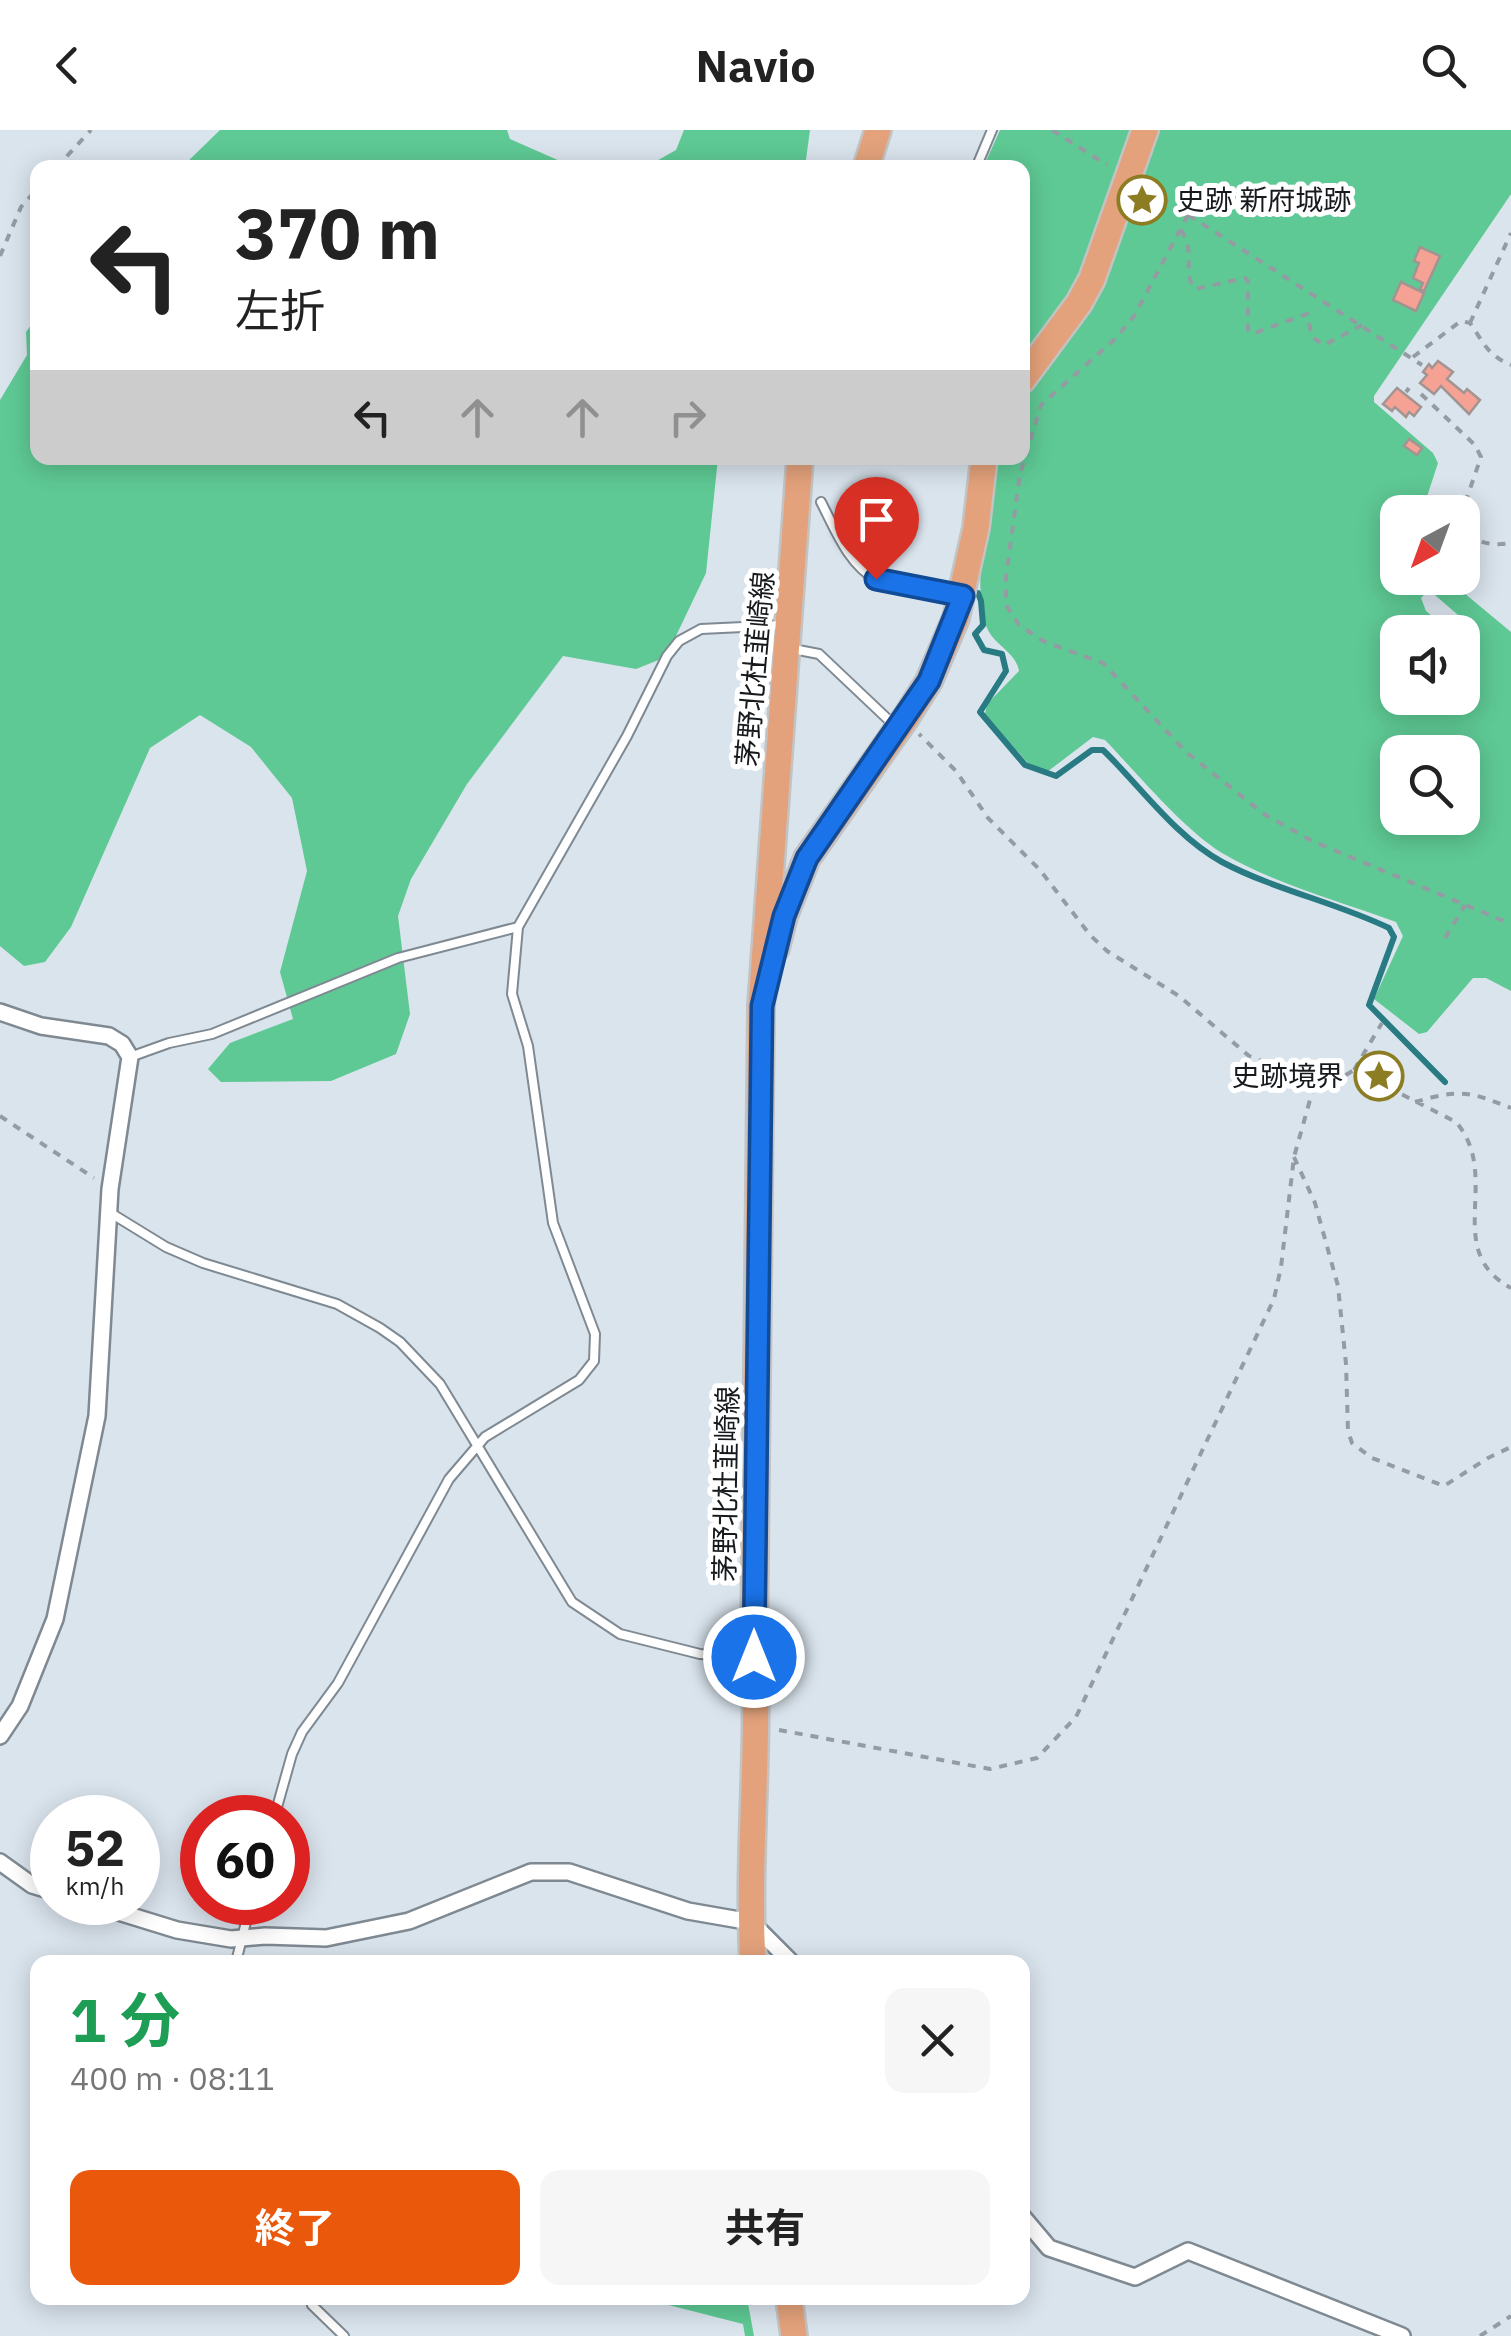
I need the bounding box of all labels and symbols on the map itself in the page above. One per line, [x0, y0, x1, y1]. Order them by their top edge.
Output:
place icon: 史跡 新府城跡 [1116, 174, 1168, 226]
place label: 史跡 新府城跡 [1177, 181, 1352, 218]
pin [834, 477, 919, 580]
north arrow [1380, 495, 1480, 595]
street label: 茅野北杜韮崎線 [728, 570, 781, 768]
place icon: 史跡境界 [1353, 1050, 1405, 1102]
place label: 史跡境界 [1232, 1057, 1344, 1094]
street label: 茅野北杜韮崎線 [705, 1386, 746, 1582]
position arrow [702, 1605, 806, 1709]
speed limit sign: 60 [180, 1795, 310, 1925]

